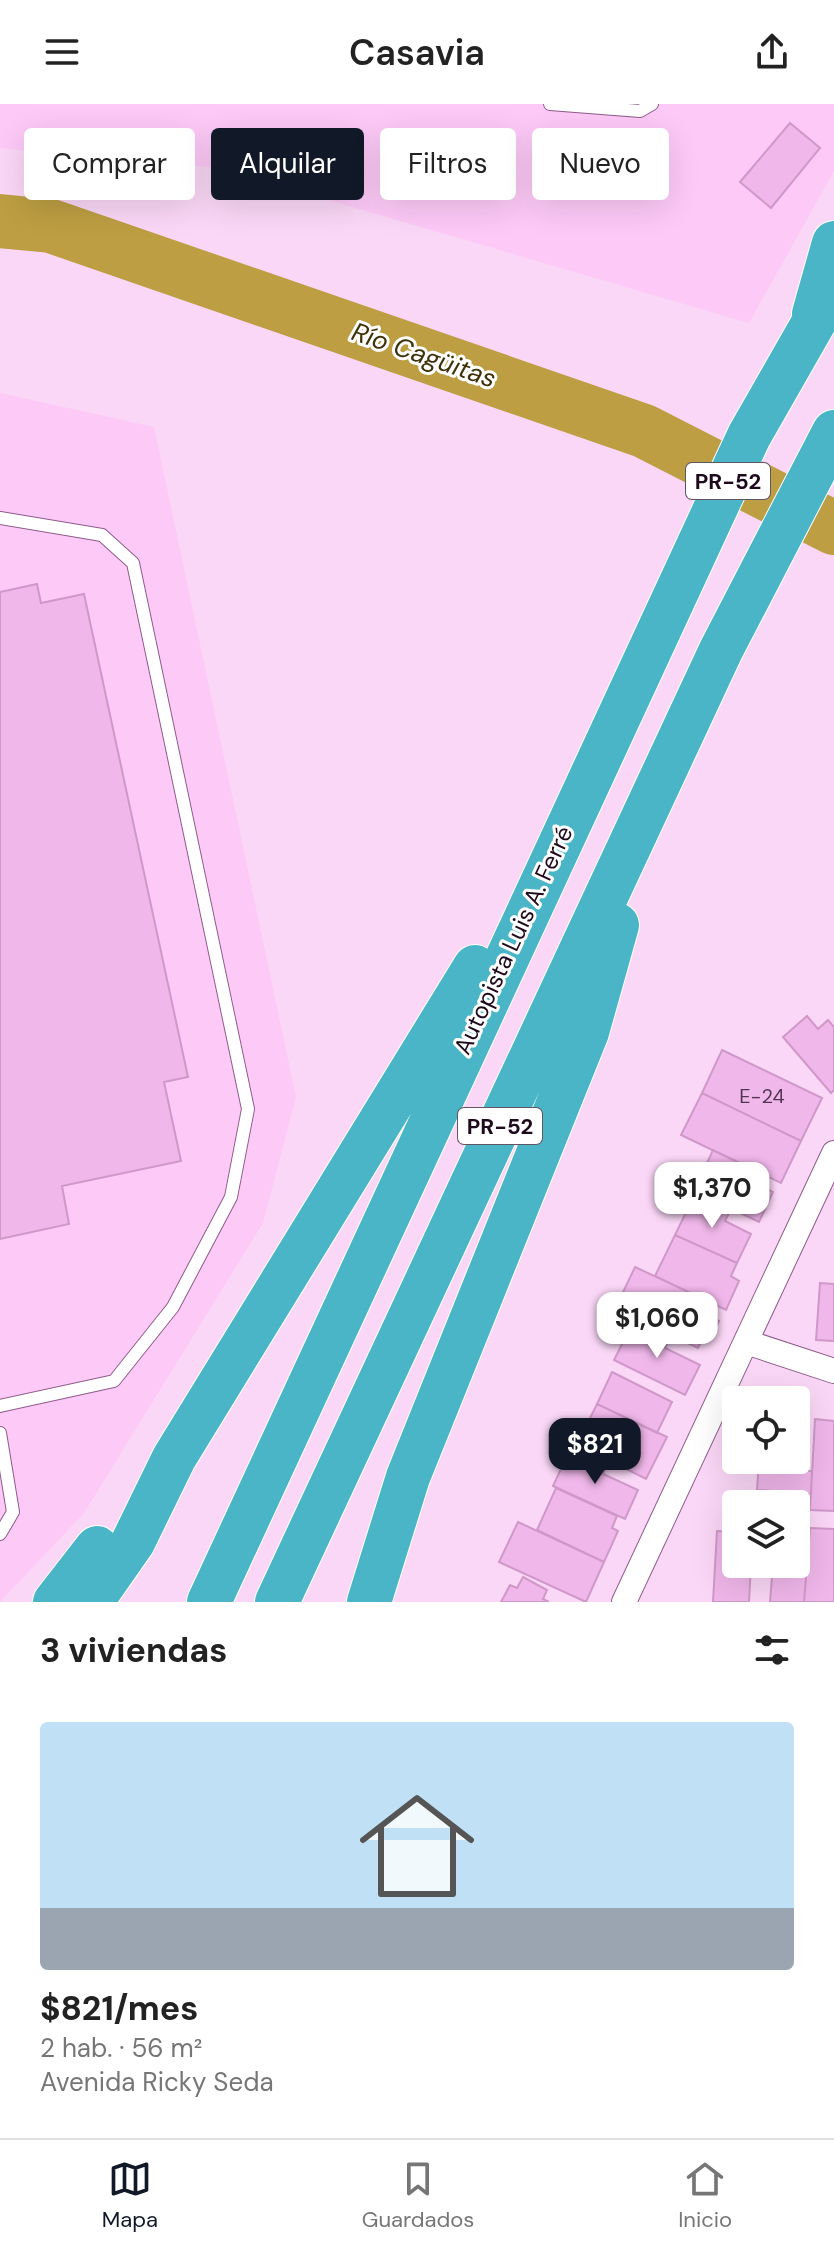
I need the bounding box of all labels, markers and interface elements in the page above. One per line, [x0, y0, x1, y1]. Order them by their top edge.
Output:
text: Casavia [349, 29, 485, 76]
icon: menu [40, 30, 84, 74]
icon: share [750, 30, 794, 74]
chip: Comprar [24, 128, 195, 200]
chip: Alquilar [211, 128, 364, 200]
chip: Filtros [380, 128, 516, 200]
chip: Nuevo [532, 128, 669, 200]
water label: Río Cagüitas [347, 314, 501, 396]
road number: PR-52 [686, 463, 770, 499]
street label: Autopista Luis A. Ferré [446, 821, 580, 1059]
house number: E-24 [739, 1083, 785, 1109]
road number: PR-52 [458, 1108, 542, 1144]
pin: $1,370 [647, 1162, 777, 1230]
text: $1,370 [672, 1171, 752, 1205]
pin: $1,060 [592, 1292, 722, 1360]
text: $1,060 [615, 1301, 699, 1335]
map controls [722, 1386, 810, 1578]
button: locate [722, 1386, 810, 1474]
pin: $821 [548, 1418, 642, 1486]
text: $821 [567, 1427, 623, 1461]
button: layers [722, 1490, 810, 1578]
text: 3 viviendas [40, 1628, 227, 1673]
icon: filters [750, 1628, 794, 1672]
icon: home [345, 1774, 489, 1918]
text: $821/mes [40, 1986, 198, 2031]
text: 2 hab. · 56 m² [40, 2031, 202, 2065]
text: Avenida Ricky Seda [40, 2065, 274, 2099]
tab: Mapa [102, 2157, 158, 2234]
tab: Guardados [362, 2157, 474, 2234]
tab: Inicio [678, 2157, 732, 2234]

